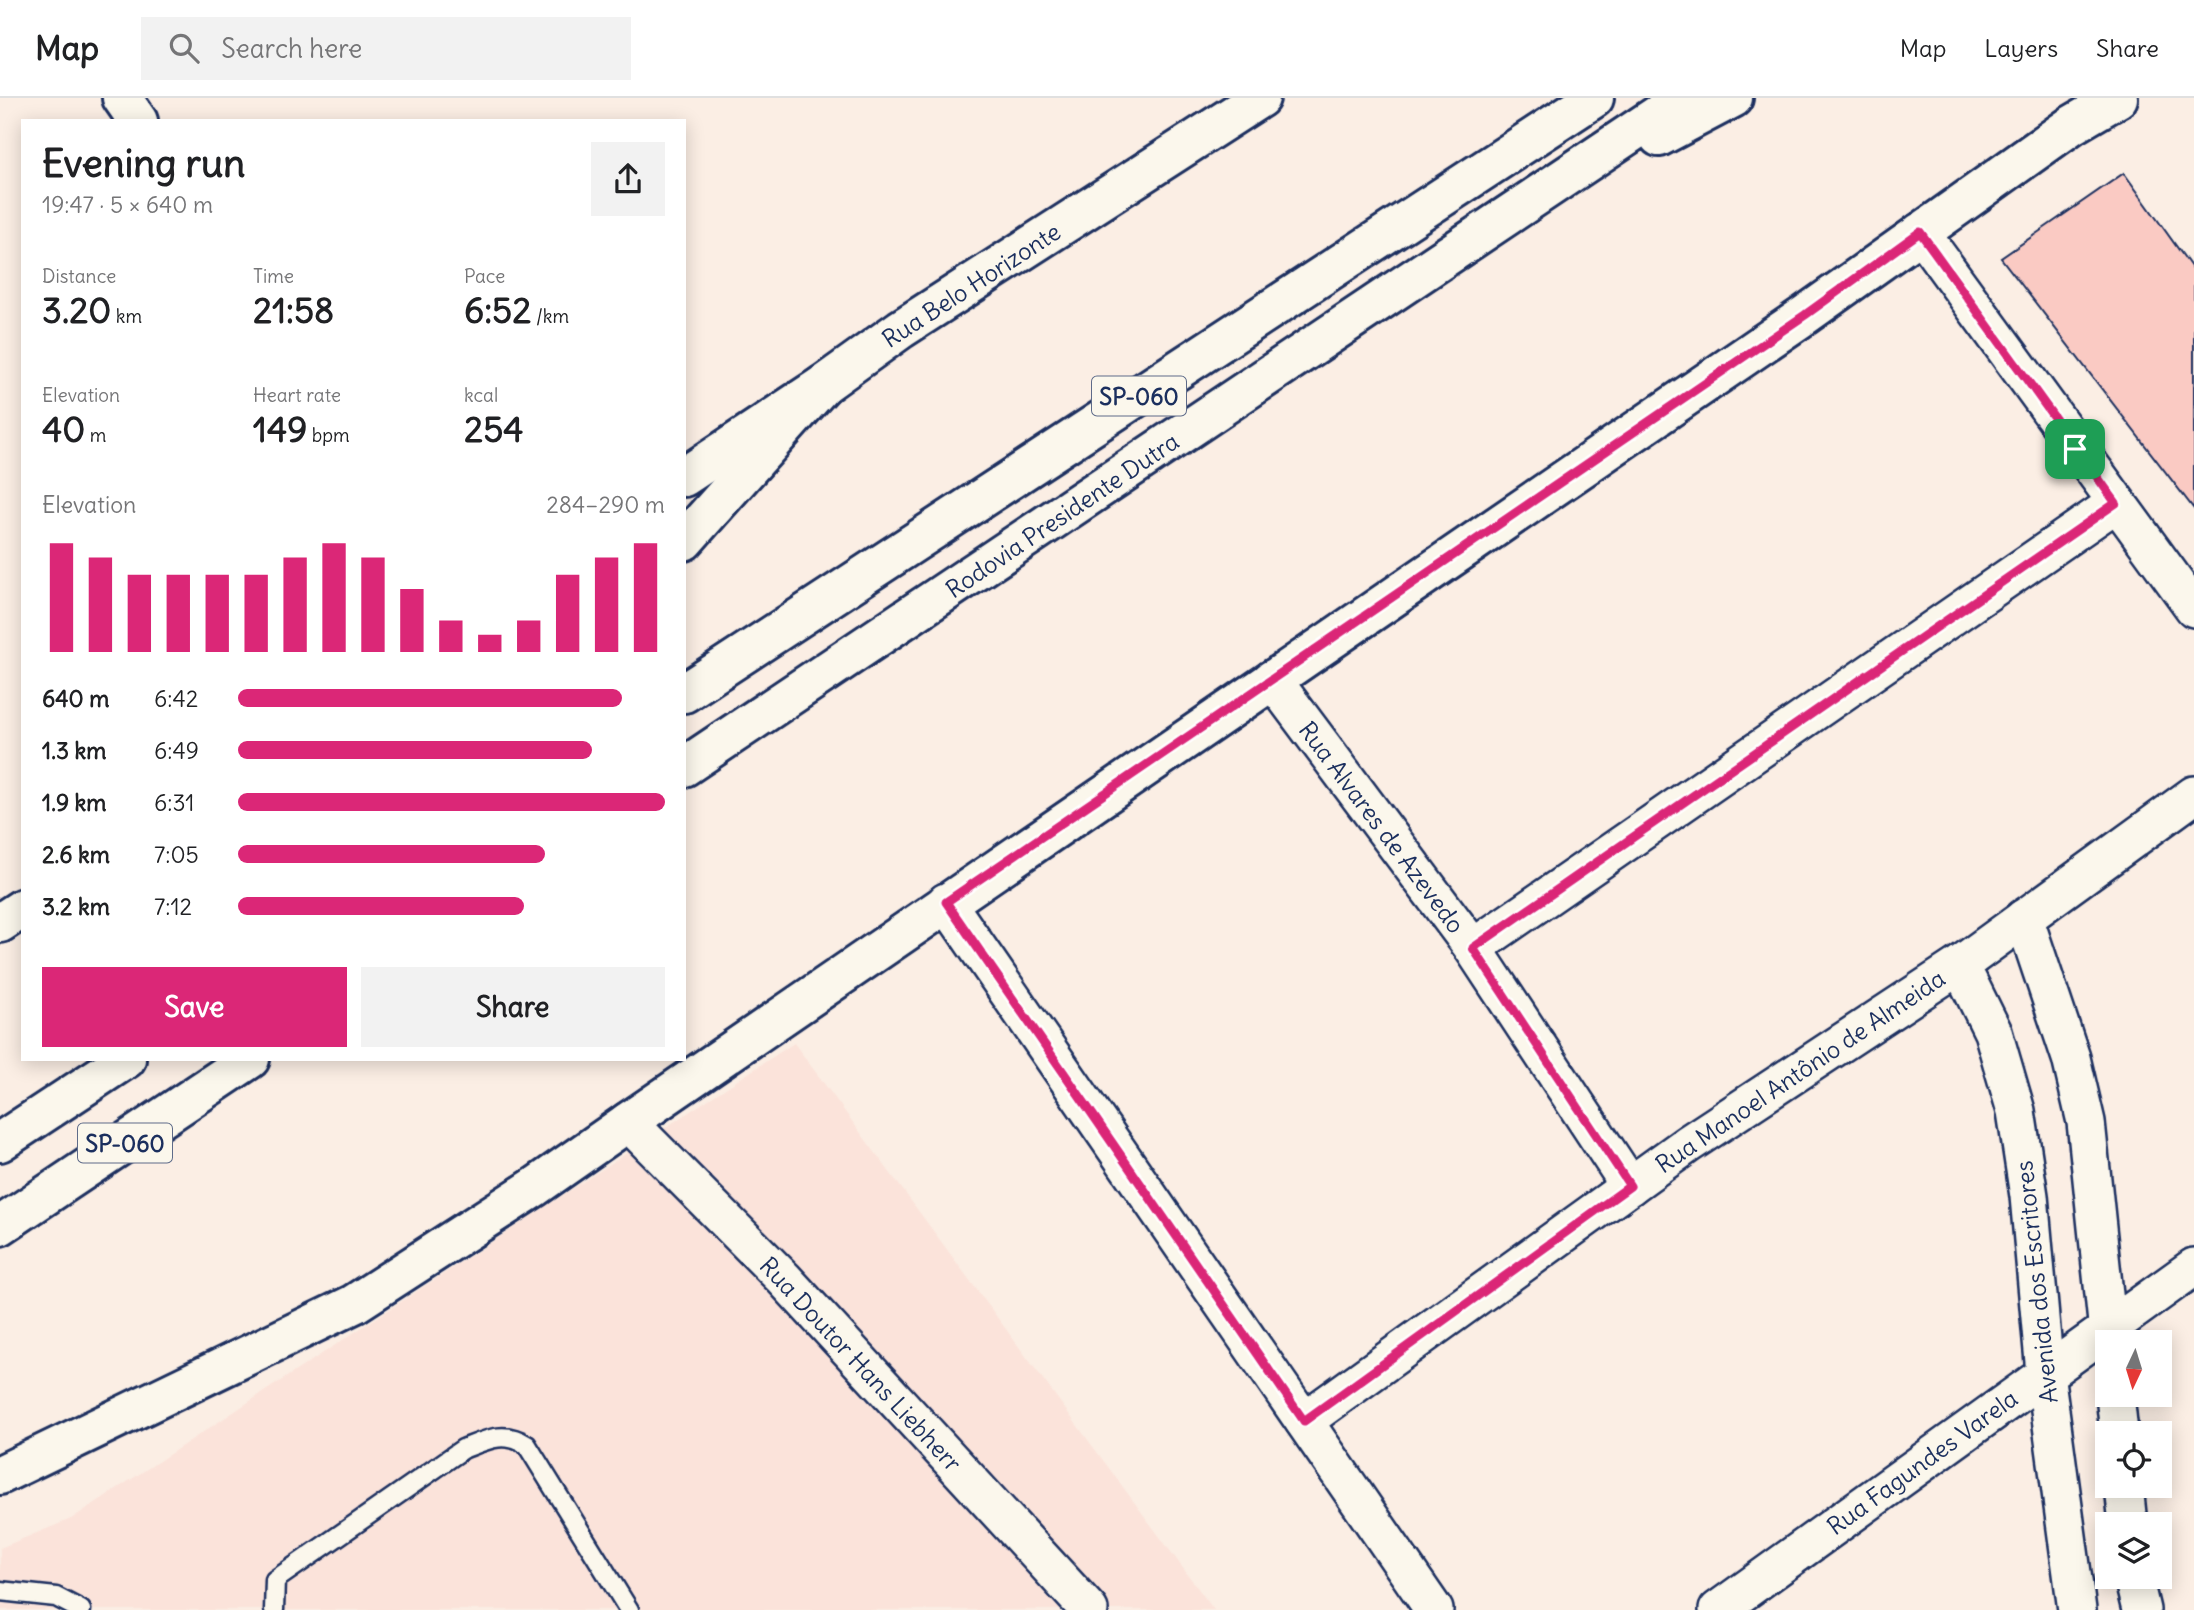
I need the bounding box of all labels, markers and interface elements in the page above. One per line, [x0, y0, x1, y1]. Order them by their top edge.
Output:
search box [141, 17, 631, 80]
text: Map [35, 27, 99, 69]
icon: search [165, 29, 203, 67]
text: Search here [221, 32, 362, 65]
text: Map [1900, 33, 1946, 63]
text: Layers [1984, 33, 2058, 63]
text: Share [2096, 33, 2159, 63]
text: Evening run [42, 140, 245, 187]
button: share [591, 142, 665, 216]
text: 19:47 · 5 × 640 m [42, 190, 213, 219]
street label: Rua Belo Horizonte [876, 216, 1066, 354]
text: Distance [42, 264, 116, 288]
text: Time [253, 264, 294, 288]
text: Pace [464, 264, 505, 288]
text: 3.20 [42, 288, 111, 332]
text: 21:58 [253, 288, 334, 332]
text: 6:52 [464, 288, 531, 332]
text: km [111, 304, 142, 328]
text: /km [531, 304, 569, 328]
road number: SP-060 [1092, 376, 1186, 416]
text: Elevation [42, 383, 120, 407]
text: Heart rate [253, 383, 341, 407]
text: kcal [464, 383, 498, 407]
text: 40 [42, 407, 85, 451]
text: 149 [253, 407, 307, 451]
text: 254 [464, 407, 524, 451]
pin [2045, 419, 2105, 479]
text: m [85, 423, 106, 447]
text: bpm [307, 423, 350, 447]
street label: Rodovia Presidente Dutra [940, 426, 1184, 604]
icon: arrive [2056, 430, 2094, 468]
text: Elevation [42, 490, 136, 519]
text: 284–290 m [546, 490, 665, 519]
text: 640 m [42, 684, 109, 713]
text: 6:42 [154, 684, 198, 713]
street label: Rua Alvares de Azevedo [1293, 715, 1471, 939]
text: 1.3 km [42, 736, 106, 765]
text: 6:49 [154, 736, 199, 765]
text: 1.9 km [42, 788, 107, 817]
text: 6:31 [154, 788, 194, 817]
text: 2.6 km [42, 840, 110, 869]
text: 7:05 [154, 840, 199, 869]
text: 3.2 km [42, 892, 110, 921]
text: 7:12 [154, 892, 192, 921]
street label: Rua Manoel Antônio de Almeida [1650, 963, 1950, 1179]
button: Save [42, 967, 347, 1047]
button: Share [361, 967, 665, 1047]
road number: SP-060 [78, 1124, 172, 1162]
street label: Avenida dos Escritores [2008, 1159, 2064, 1405]
street label: Rua Doutor Hans Liebherr [754, 1250, 968, 1478]
north arrow [2095, 1330, 2172, 1407]
map controls [2095, 1330, 2172, 1589]
street label: Rua Fagundes Varela [1821, 1383, 2023, 1541]
button: locate [2095, 1421, 2172, 1498]
button: layers [2095, 1512, 2172, 1589]

